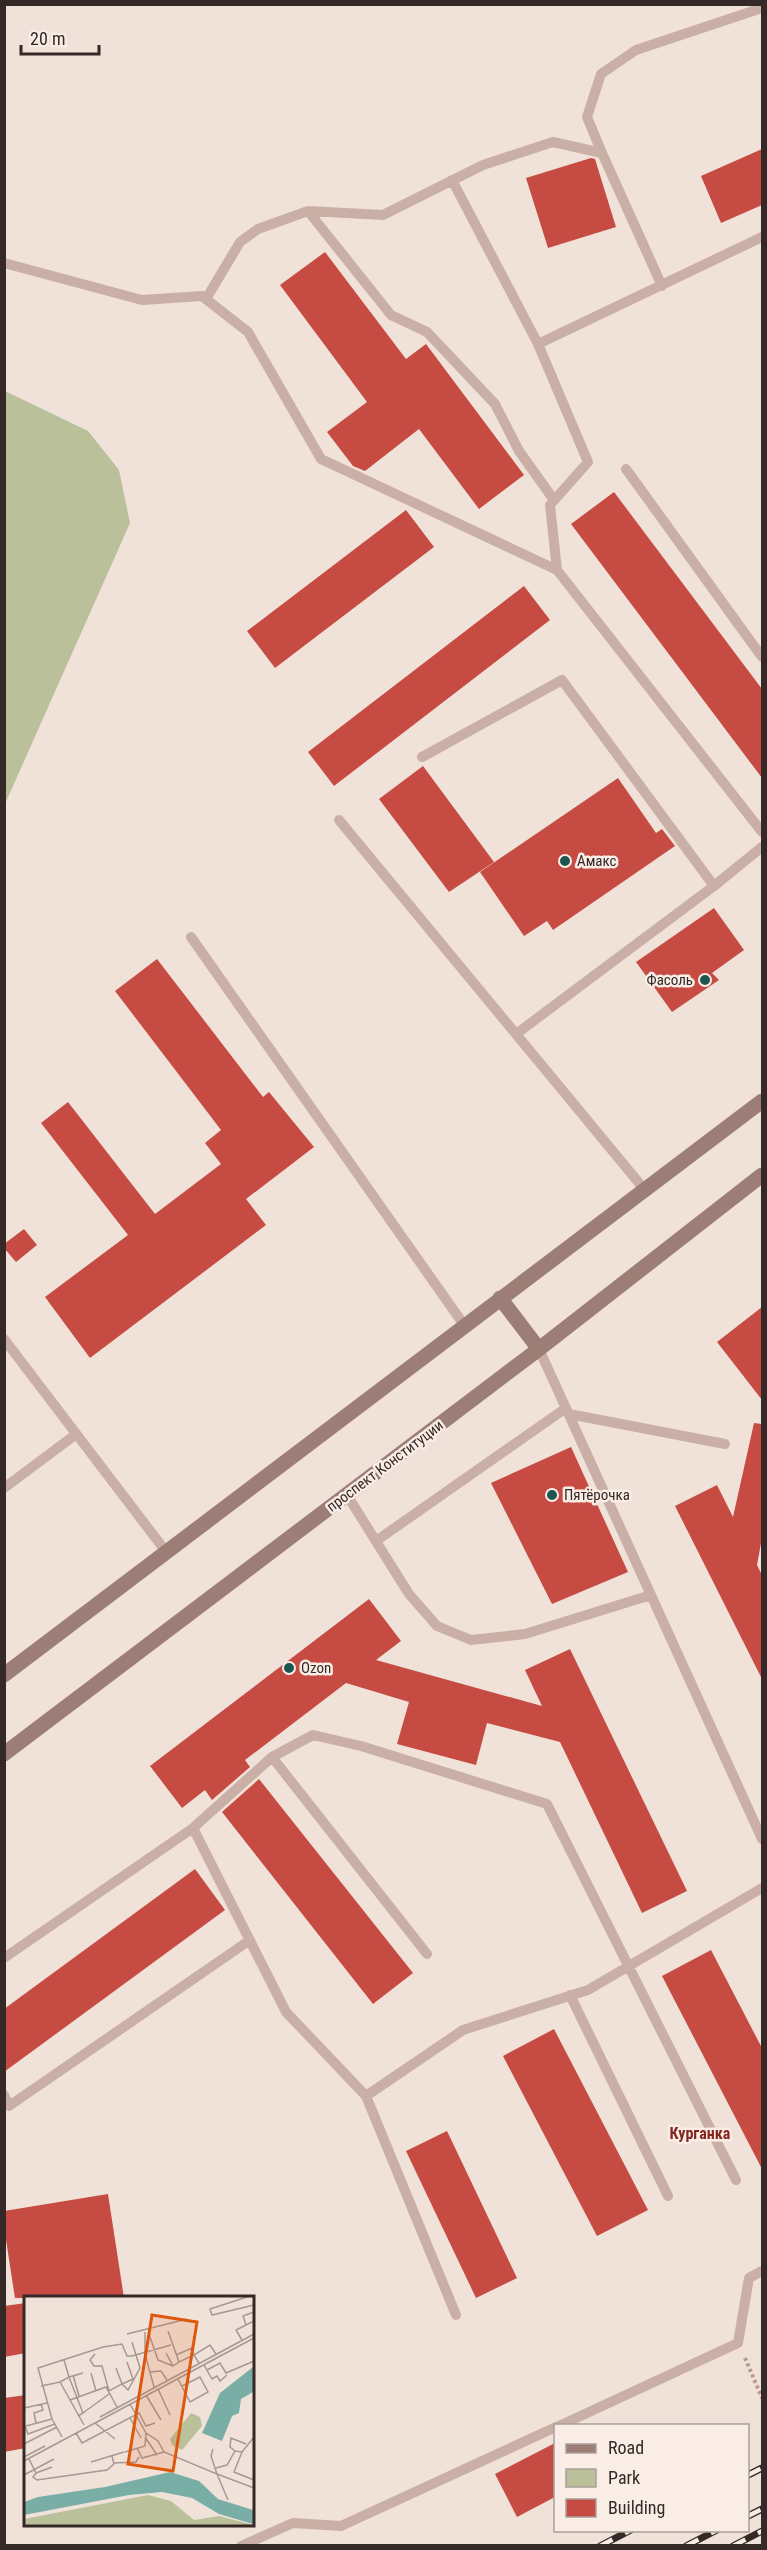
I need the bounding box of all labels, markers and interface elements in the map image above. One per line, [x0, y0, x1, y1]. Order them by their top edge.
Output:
scale bar [21, 18, 99, 56]
text: 20 m [30, 28, 65, 49]
place label: Амакс [577, 852, 617, 870]
marker: Амакс [558, 854, 572, 868]
place label: Фасоль [646, 971, 693, 989]
marker: Фасоль [698, 973, 712, 987]
street label: проспект Конституции [323, 1416, 447, 1516]
place label: Пятёрочка [564, 1486, 630, 1504]
marker: Пятёрочка [545, 1488, 559, 1502]
place label: Ozon [301, 1659, 331, 1677]
marker: Ozon [282, 1661, 296, 1675]
district label: Курганка [670, 2124, 731, 2143]
inset map [24, 2296, 254, 2526]
legend [554, 2424, 749, 2532]
text: Road [608, 2437, 644, 2458]
text: Park [608, 2467, 640, 2488]
text: Building [608, 2497, 665, 2518]

